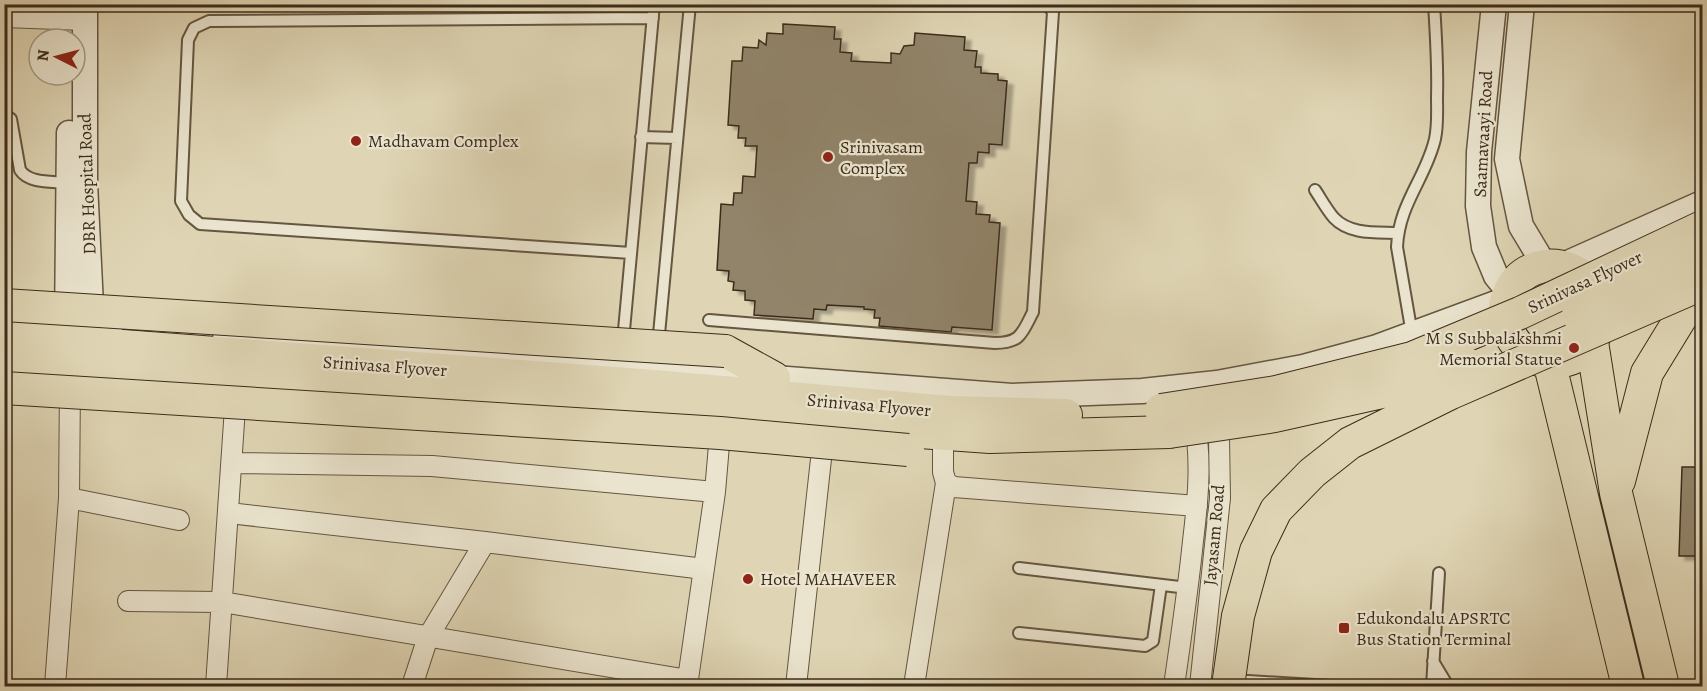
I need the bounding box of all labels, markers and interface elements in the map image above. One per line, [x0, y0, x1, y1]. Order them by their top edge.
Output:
north arrow [27, 27, 87, 87]
text: N [32, 48, 55, 62]
street label: Saamavaayi Road [1468, 69, 1498, 198]
street label: DBR Hospital Road [73, 112, 101, 255]
place label: Madhavam Complex [368, 129, 519, 153]
marker: Madhavam Complex [349, 134, 363, 148]
place label: Srinivasam Complex [840, 135, 923, 180]
marker: Srinivasam Complex [821, 150, 835, 164]
street label: Srinivasa Flyover [1524, 245, 1646, 319]
place label: M S Subbalakshmi Memorial Statue [1426, 326, 1562, 371]
marker: M S Subbalakshmi Memorial Statue [1567, 341, 1581, 355]
street label: Srinivasa Flyover [322, 350, 448, 382]
street label: Srinivasa Flyover [806, 388, 932, 422]
street label: Jayasam Road [1198, 483, 1230, 586]
place label: Hotel MAHAVEER [760, 567, 896, 591]
marker: Hotel MAHAVEER [741, 572, 755, 586]
place label: Edukondalu APSRTC Bus Station Terminal [1356, 606, 1512, 651]
marker: Edukondalu APSRTC Bus Station Terminal [1337, 621, 1351, 635]

